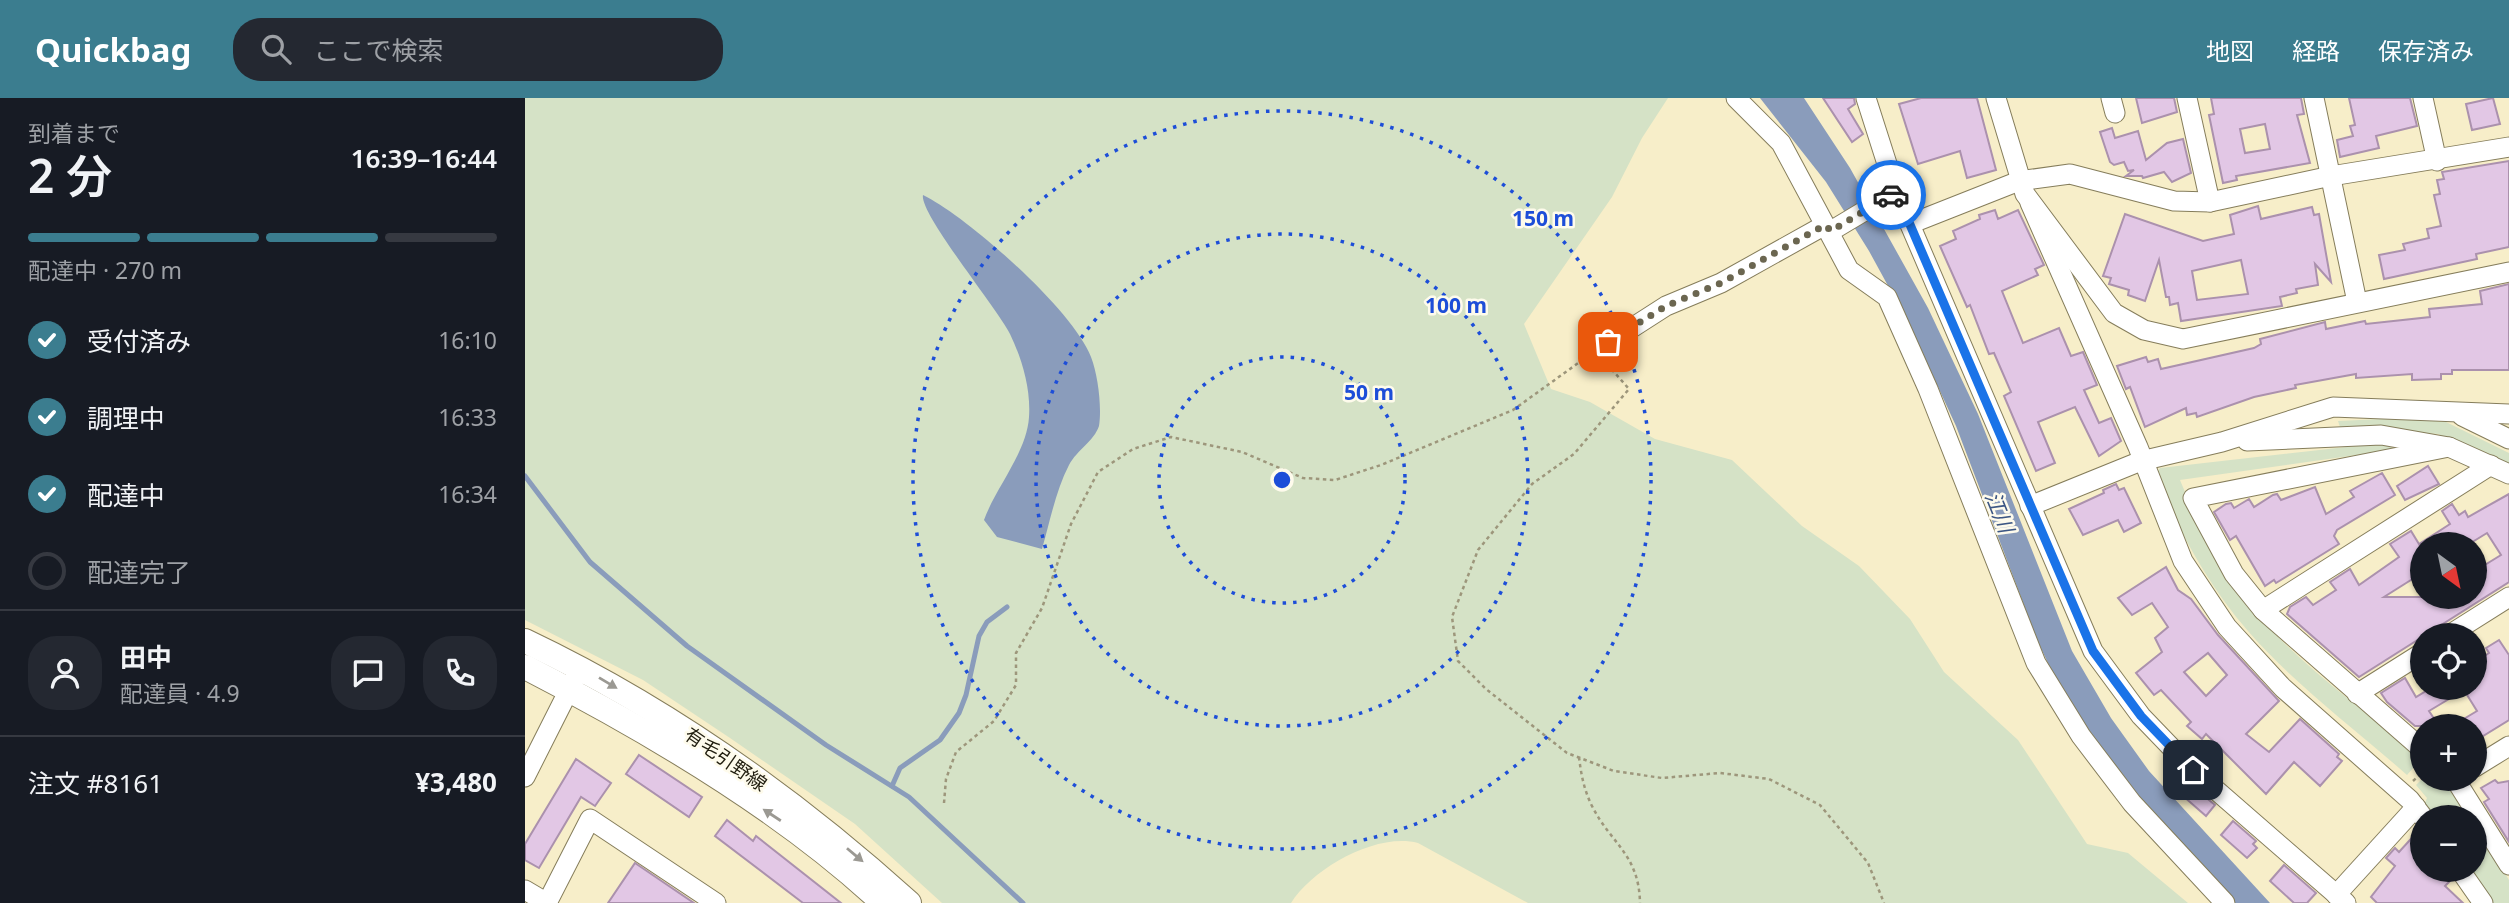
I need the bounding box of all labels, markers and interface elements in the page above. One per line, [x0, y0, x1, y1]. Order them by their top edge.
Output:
search box [233, 18, 723, 81]
text: Quickbag [35, 27, 191, 72]
icon: search [257, 30, 295, 68]
text: ここで検索 [313, 32, 443, 68]
text: 地図 [2206, 34, 2254, 67]
text: 経路 [2292, 34, 2340, 67]
text: 保存済み [2378, 34, 2474, 67]
text: 到着まで [28, 117, 120, 149]
text: 16:39–16:44 [351, 140, 497, 176]
text: 2 分 [28, 144, 112, 206]
courier [1856, 160, 1926, 230]
icon: car [1872, 176, 1910, 214]
text: 150 m [1512, 204, 1574, 232]
text: 配達中 · 270 m [28, 254, 182, 286]
text: 100 m [1425, 291, 1487, 319]
pin [1578, 312, 1638, 372]
icon: check [28, 321, 66, 359]
text: 受付済み [87, 323, 191, 359]
icon: bag [1589, 323, 1627, 361]
text: 16:10 [438, 324, 497, 356]
text: 50 m [1344, 378, 1394, 406]
icon: check [28, 398, 66, 436]
text: 調理中 [87, 400, 165, 436]
text: 16:33 [438, 401, 497, 433]
centre of rings [1270, 468, 1294, 492]
icon: check [28, 475, 66, 513]
text: 配達中 [87, 477, 165, 513]
text: 16:34 [438, 478, 497, 510]
water label: 江川 [1979, 487, 2022, 539]
north arrow [2410, 532, 2487, 609]
map controls [2410, 532, 2487, 882]
text: 配達完了 [87, 554, 191, 590]
button: locate [2410, 623, 2487, 700]
button: person [28, 636, 102, 710]
button: chat [331, 636, 405, 710]
button: phone [423, 636, 497, 710]
text: 田中 [120, 639, 172, 675]
text: 配達員 · 4.9 [120, 677, 240, 709]
one-way arrow [598, 677, 617, 690]
button: + [2410, 714, 2487, 791]
street label: 有毛引野線 [680, 721, 772, 797]
pin [2163, 740, 2223, 800]
icon: home [2174, 751, 2212, 789]
text: ¥3,480 [415, 764, 497, 800]
text: 注文 #8161 [28, 765, 163, 801]
button: − [2410, 805, 2487, 882]
one-way arrow [763, 808, 782, 821]
one-way arrow [845, 847, 863, 862]

